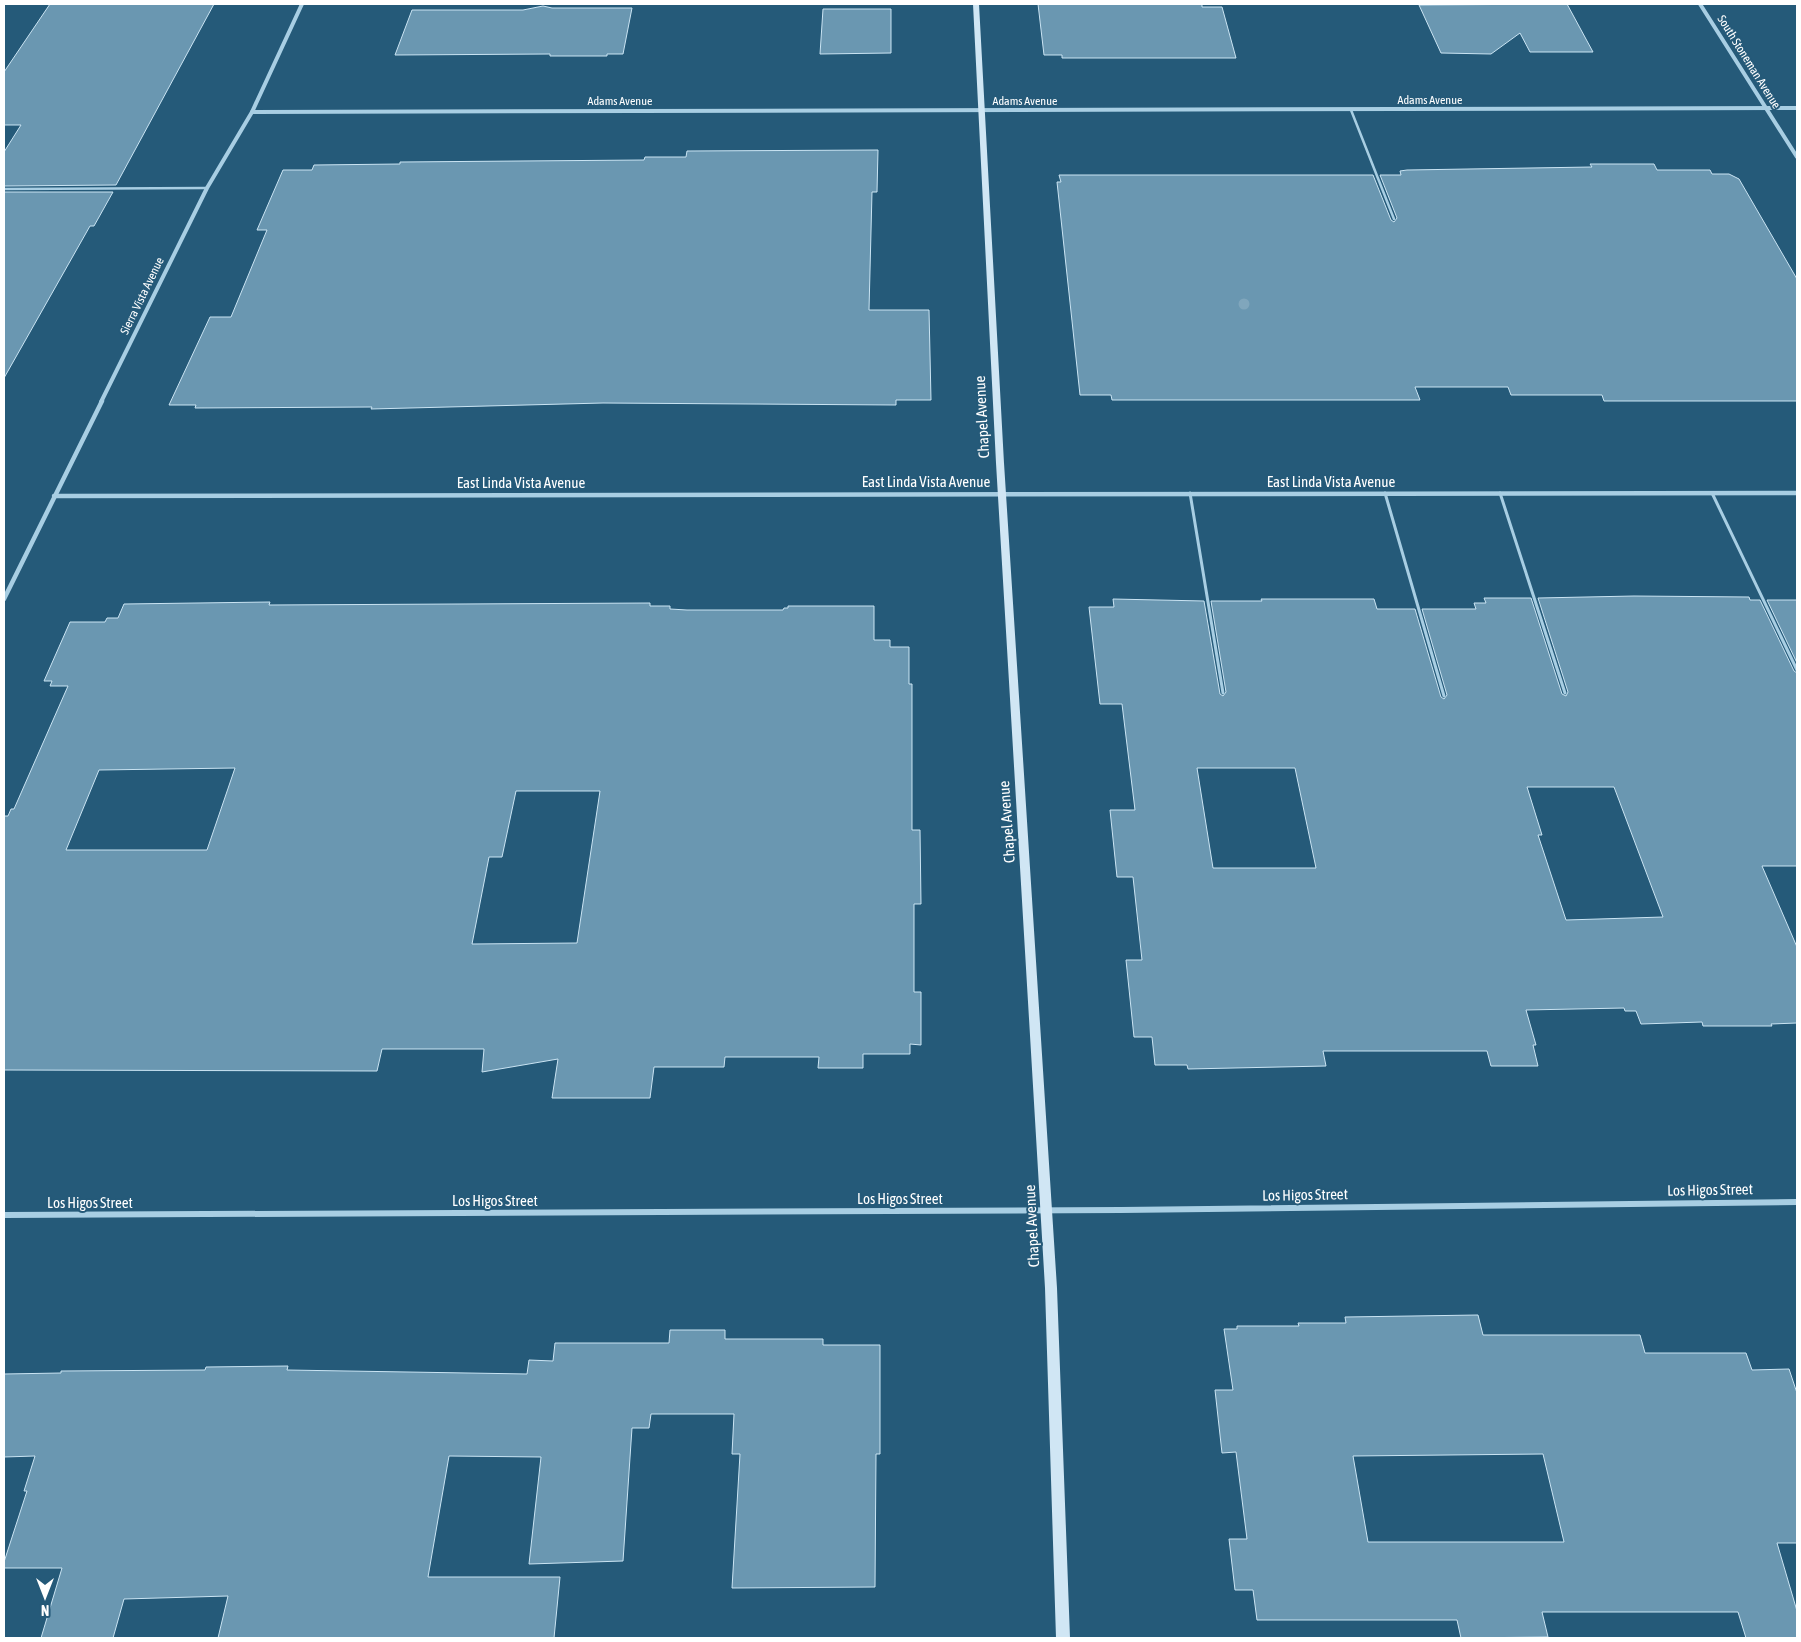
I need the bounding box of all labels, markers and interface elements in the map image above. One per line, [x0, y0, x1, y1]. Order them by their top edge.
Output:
street label: South Stoneman Avenue [1715, 13, 1783, 111]
street label: Adams Avenue [1398, 93, 1462, 107]
street label: Adams Avenue [588, 94, 652, 108]
street label: Adams Avenue [993, 94, 1057, 108]
street label: Sierra Vista Avenue [117, 255, 167, 337]
street label: Chapel Avenue [971, 375, 992, 459]
street label: East Linda Vista Avenue [862, 473, 991, 490]
street label: East Linda Vista Avenue [1267, 473, 1396, 490]
street label: East Linda Vista Avenue [457, 474, 586, 491]
street label: Chapel Avenue [995, 780, 1018, 864]
street label: Los Higos Street [1667, 1180, 1753, 1199]
street label: Chapel Avenue [1021, 1184, 1042, 1268]
street label: Los Higos Street [1262, 1185, 1348, 1204]
street label: Los Higos Street [857, 1190, 943, 1207]
street label: Los Higos Street [452, 1192, 538, 1209]
street label: Los Higos Street [47, 1194, 133, 1211]
north arrow [20, 1572, 70, 1622]
text: N [41, 1602, 49, 1618]

